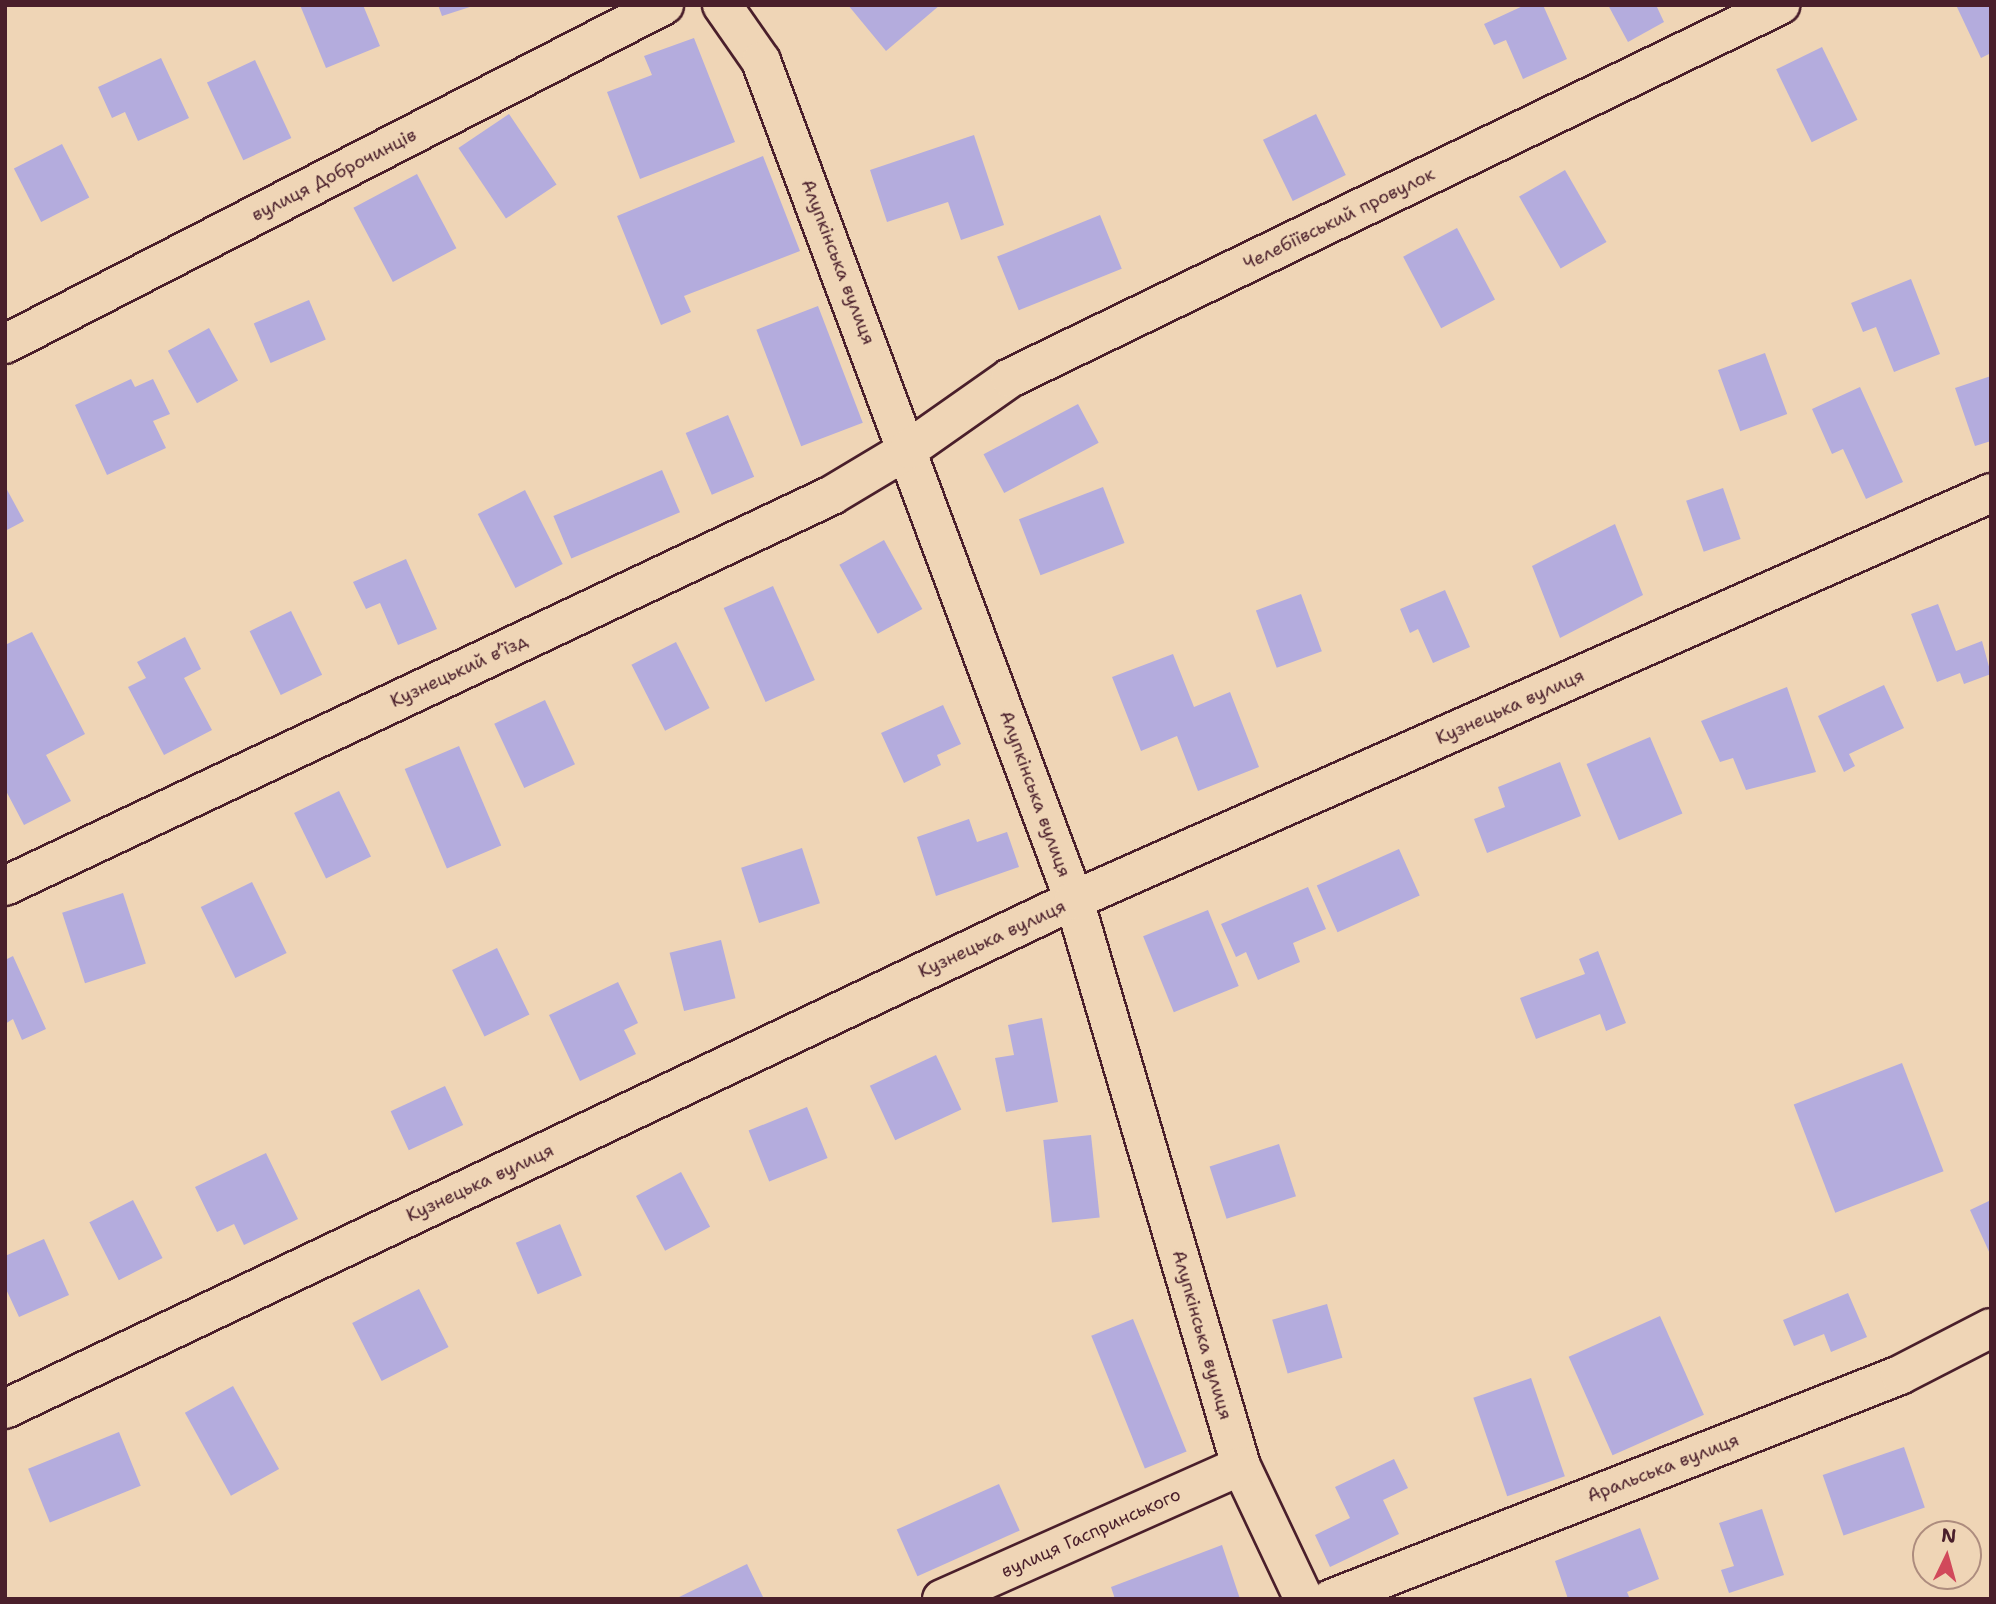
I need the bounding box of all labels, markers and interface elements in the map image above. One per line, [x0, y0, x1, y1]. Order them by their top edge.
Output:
street label: вулиця Доброчинців [248, 124, 420, 226]
street label: Челебіївський провулок [1240, 163, 1438, 275]
street label: Алупкінська вулиця [796, 176, 880, 348]
street label: Кузнецький в’їзд [387, 630, 531, 712]
street label: Кузнецька вулиця [1433, 665, 1587, 749]
street label: Алупкінська вулиця [995, 708, 1075, 880]
street label: Кузнецька вулиця [915, 895, 1069, 983]
street label: Кузнецька вулиця [403, 1139, 557, 1227]
street label: Алупкінська вулиця [1167, 1248, 1237, 1422]
street label: Аральська вулиця [1584, 1429, 1742, 1507]
street label: вулиця Гаспринського [998, 1484, 1184, 1582]
north arrow [1912, 1520, 1982, 1590]
text: N [1940, 1522, 1957, 1549]

